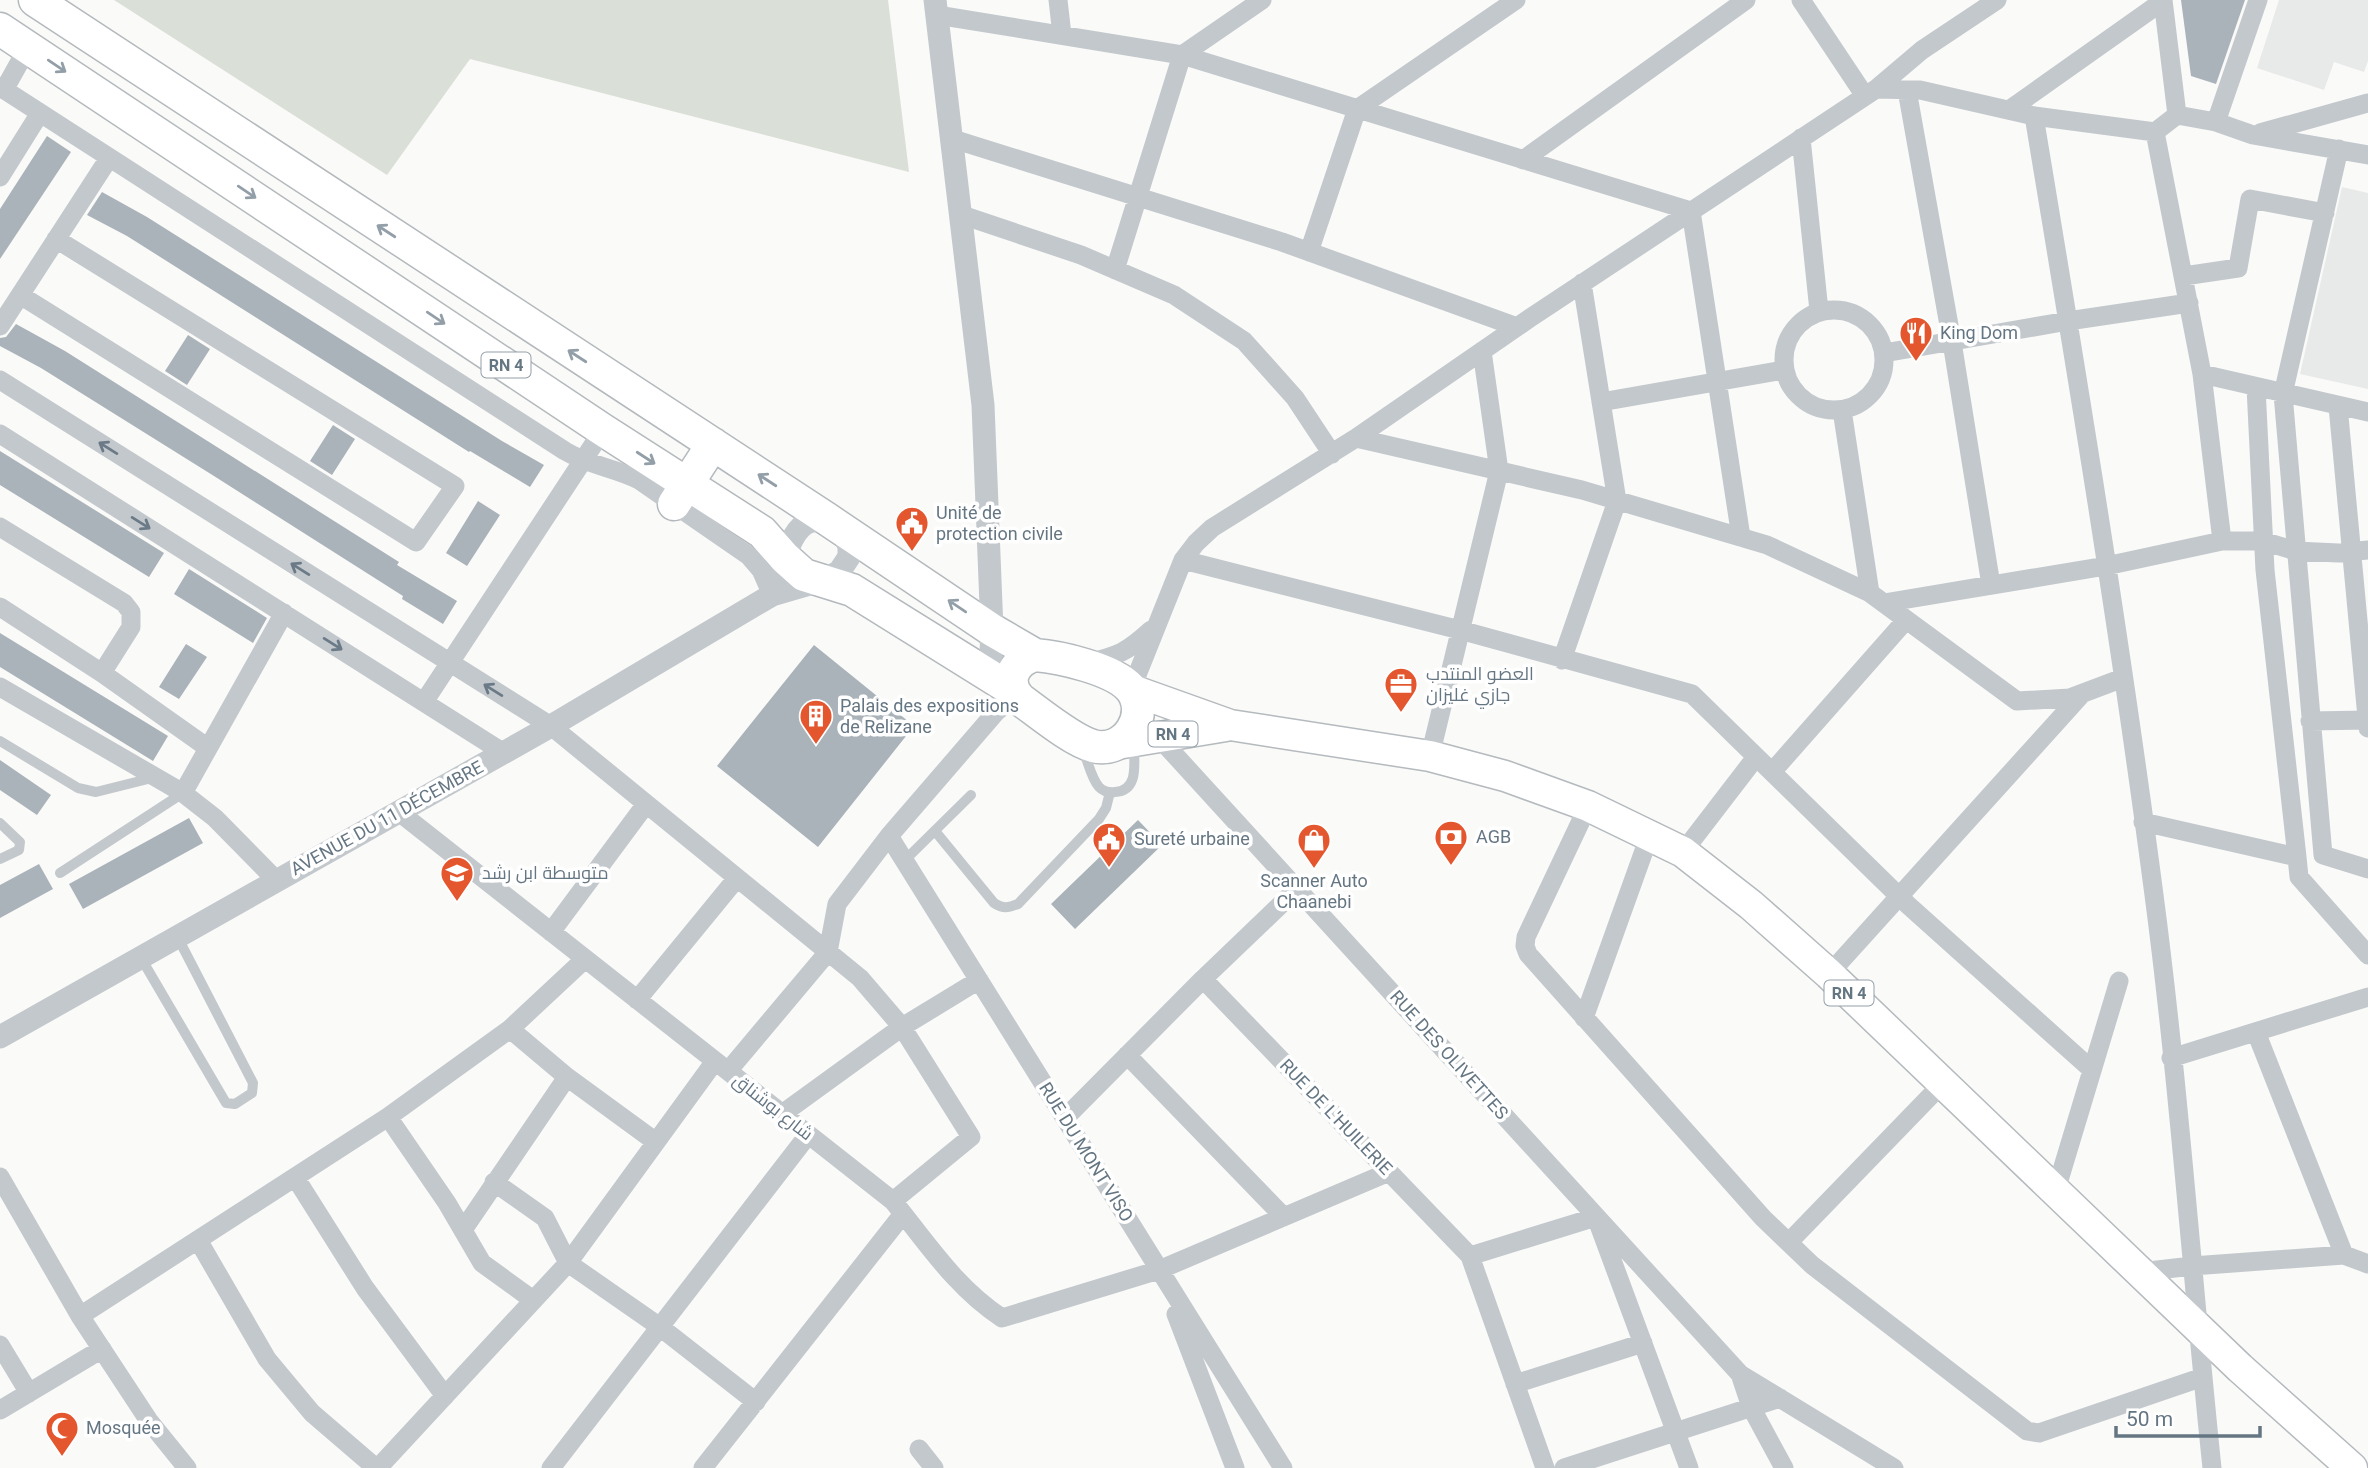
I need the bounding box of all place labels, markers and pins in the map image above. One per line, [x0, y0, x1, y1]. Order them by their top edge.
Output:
restaurant icon: King Dom [1897, 314, 1935, 363]
place label: King Dom [1940, 322, 2018, 343]
place label: Unité de protection civile [936, 502, 1063, 544]
public building icon: Unité de protection civile [893, 504, 931, 553]
place label: العضو المنتدب جازي غليزان [1426, 663, 1534, 709]
office icon: العضو المنتدب جازي غليزان [1382, 665, 1420, 714]
place label: Palais des expositions de Relizane [840, 695, 1019, 737]
building icon: Palais des expositions de Relizane [797, 697, 835, 746]
bank icon: AGB [1432, 818, 1470, 867]
public building icon: Sureté urbaine [1090, 820, 1128, 869]
shop icon: Scanner Auto Chaanebi [1295, 821, 1333, 870]
place label: AGB [1476, 826, 1511, 847]
place label: Sureté urbaine [1134, 828, 1250, 849]
school or university icon: متوسطة ابن رشد [438, 854, 476, 903]
place label: متوسطة ابن رشد [482, 862, 608, 884]
place label: Scanner Auto Chaanebi [1260, 870, 1368, 912]
mosque icon: Mosquée [43, 1409, 81, 1458]
place label: Mosquée [86, 1417, 161, 1438]

